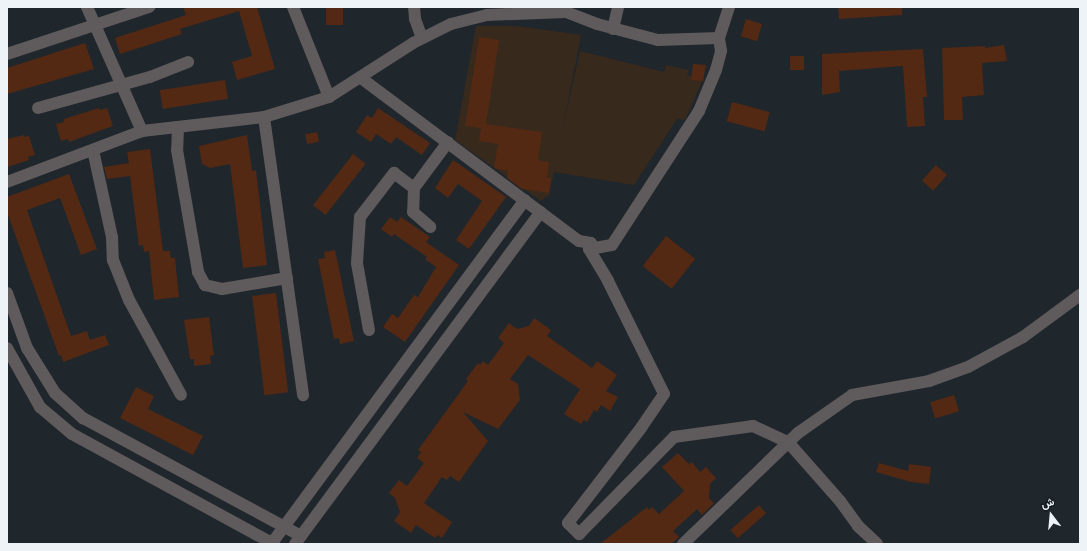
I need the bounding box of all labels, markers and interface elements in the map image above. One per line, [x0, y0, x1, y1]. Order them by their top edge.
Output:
text: ش [1039, 494, 1056, 512]
north arrow [1031, 495, 1071, 535]

